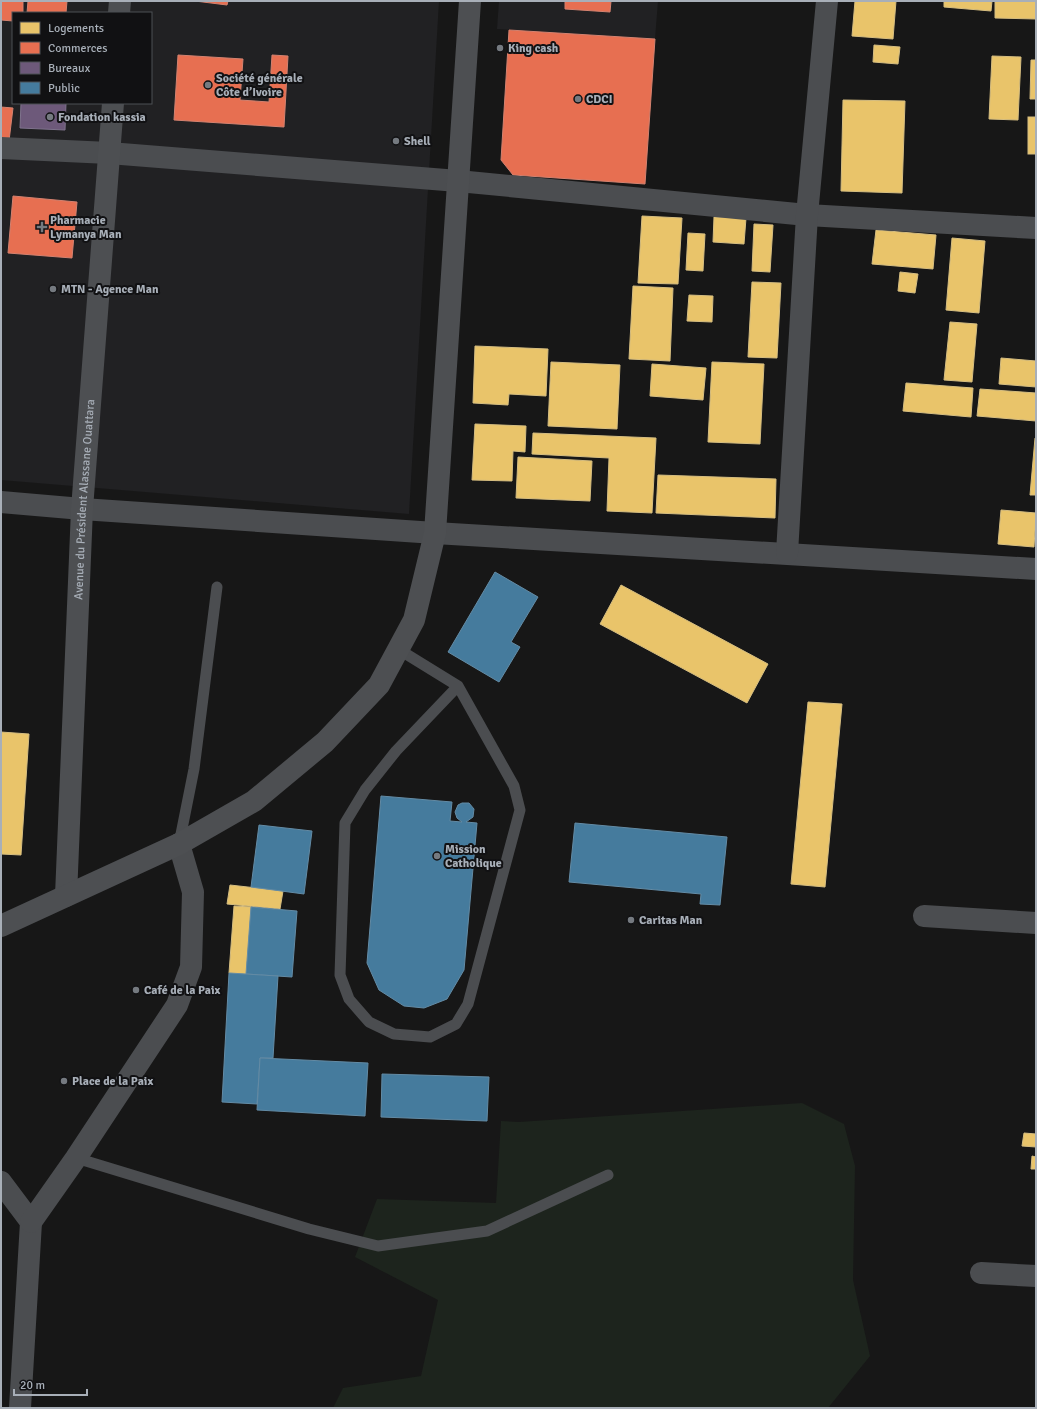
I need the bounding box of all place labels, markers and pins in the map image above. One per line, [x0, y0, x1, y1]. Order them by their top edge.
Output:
place label: King cash [508, 41, 559, 56]
marker: King cash [495, 43, 505, 53]
place label: Société générale Côte d’Ivoire [216, 71, 303, 100]
marker: Société générale Côte d’Ivoire [203, 80, 213, 90]
place label: CDCI [586, 92, 612, 107]
marker: CDCI [573, 94, 583, 104]
place label: Fondation kassia [58, 110, 146, 125]
marker: Fondation kassia [45, 112, 55, 122]
place label: Shell [404, 134, 431, 149]
marker: Shell [391, 136, 401, 146]
place label: Pharmacie Lymanya Man [50, 213, 122, 242]
marker: Pharmacie Lymanya Man [37, 222, 47, 232]
place label: MTN - Agence Man [61, 282, 159, 297]
marker: MTN - Agence Man [48, 284, 58, 294]
place label: Mission Catholique [445, 842, 502, 871]
marker: Mission Catholique [432, 851, 442, 861]
place label: Caritas Man [639, 913, 703, 928]
marker: Caritas Man [626, 915, 636, 925]
place label: Café de la Paix [144, 983, 221, 998]
marker: Café de la Paix [131, 985, 141, 995]
place label: Place de la Paix [72, 1074, 153, 1089]
marker: Place de la Paix [59, 1076, 69, 1086]

